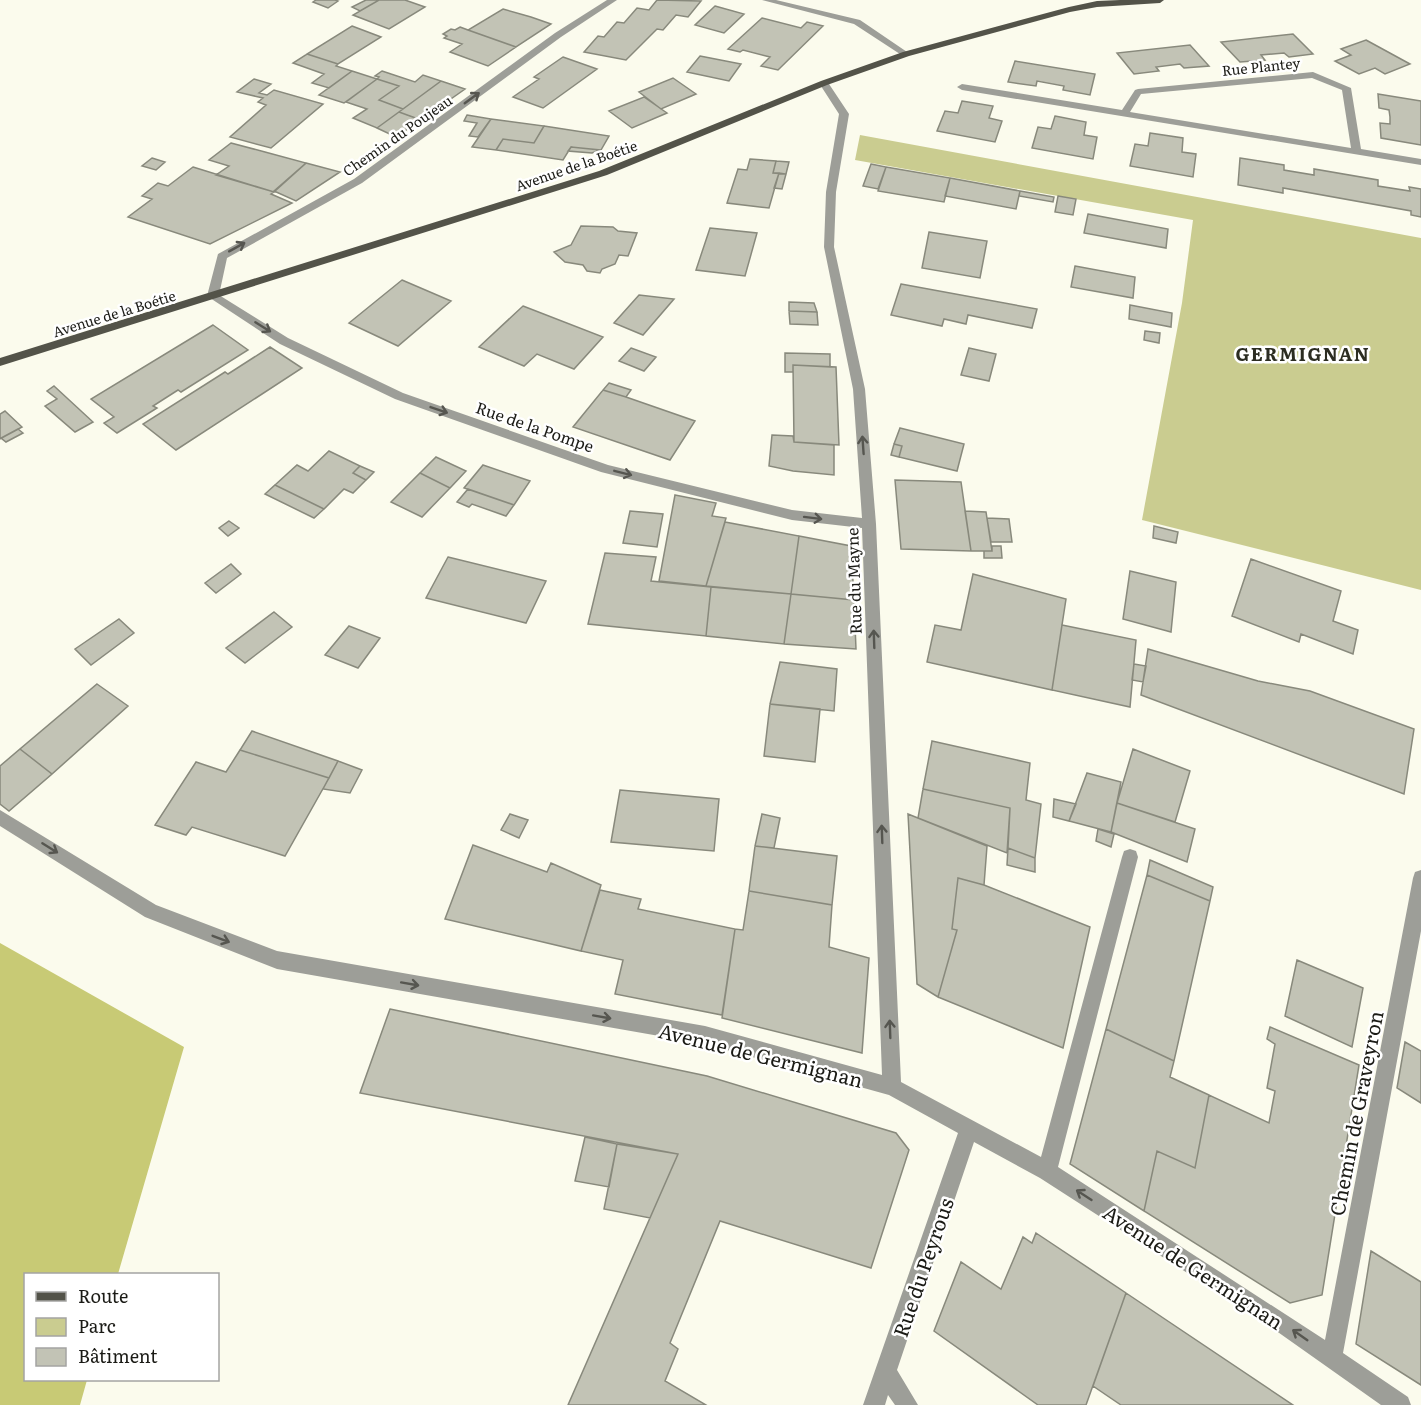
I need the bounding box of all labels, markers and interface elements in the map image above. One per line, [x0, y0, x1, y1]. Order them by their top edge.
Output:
street label: Rue Plantey [1221, 52, 1302, 80]
street label: Chemin du Poujeau [338, 90, 456, 180]
one-way arrow [464, 91, 480, 104]
street label: Avenue de la Boétie [512, 135, 640, 195]
one-way arrow [228, 241, 245, 253]
street label: Avenue de la Boétie [50, 285, 178, 341]
one-way arrow [254, 321, 271, 334]
district label: GERMIGNAN [1236, 340, 1370, 367]
street label: Rue de la Pompe [473, 395, 597, 457]
one-way arrow [429, 405, 448, 416]
one-way arrow [857, 435, 868, 455]
one-way arrow [613, 467, 632, 479]
one-way arrow [802, 512, 822, 523]
street label: Rue du Mayne [839, 527, 867, 635]
one-way arrow [868, 630, 879, 650]
one-way arrow [876, 825, 887, 845]
one-way arrow [41, 841, 58, 854]
one-way arrow [211, 934, 230, 945]
one-way arrow [400, 978, 419, 989]
street label: Chemin de Graveyron [1320, 1008, 1390, 1218]
one-way arrow [592, 1012, 612, 1023]
street label: Avenue de Germignan [656, 1014, 866, 1094]
one-way arrow [884, 1020, 896, 1039]
one-way arrow [1076, 1188, 1093, 1200]
street label: Rue du Peyrous [884, 1193, 960, 1341]
street label: Avenue de Germignan [1098, 1196, 1290, 1336]
legend [24, 1273, 219, 1381]
text: Route [78, 1282, 128, 1309]
text: Parc [78, 1312, 116, 1339]
one-way arrow [1293, 1329, 1309, 1341]
text: Bâtiment [78, 1342, 158, 1369]

